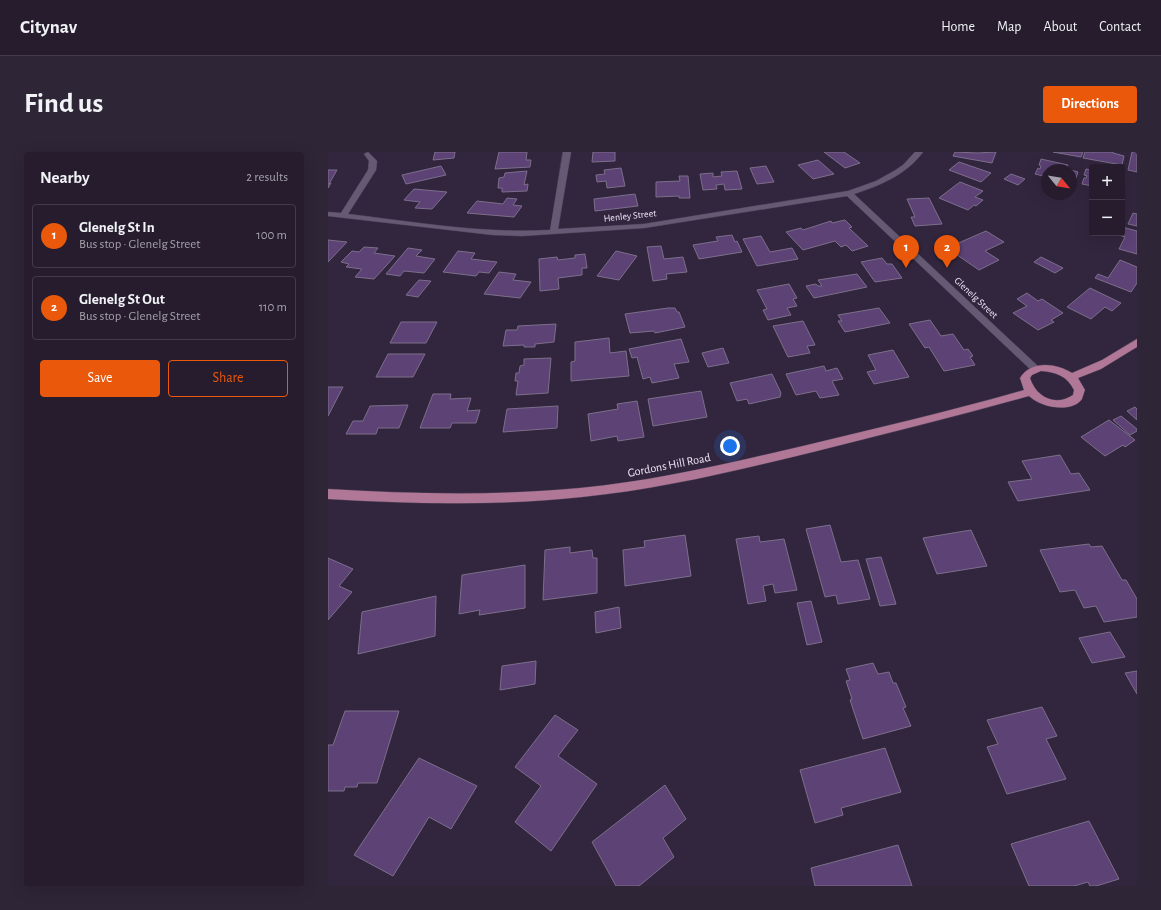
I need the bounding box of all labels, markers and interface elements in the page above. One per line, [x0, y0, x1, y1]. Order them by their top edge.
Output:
text: Citynav [20, 18, 77, 37]
text: Home [941, 20, 975, 34]
text: Map [997, 20, 1021, 34]
text: About [1043, 20, 1077, 34]
text: Contact [1099, 20, 1141, 34]
button: Directions [1043, 86, 1137, 123]
text: Find us [24, 90, 103, 118]
north arrow [1041, 164, 1077, 200]
map controls [1089, 164, 1125, 236]
button: + [1089, 164, 1125, 200]
text: Nearby [40, 169, 90, 186]
text: 2 results [246, 171, 288, 184]
button: − [1089, 200, 1125, 236]
street label: Henley Street [603, 208, 658, 224]
text: Glenelg St In [79, 220, 155, 235]
text: 1 [52, 229, 56, 242]
text: 100 m [256, 229, 287, 242]
pin: 1 [893, 235, 919, 268]
pin: 2 [934, 235, 960, 268]
text: Bus stop · Glenelg Street [79, 238, 200, 251]
street label: Glenelg Street [952, 275, 1000, 321]
text: Glenelg St Out [79, 292, 165, 307]
text: 2 [51, 301, 57, 314]
text: 110 m [259, 301, 287, 314]
text: Bus stop · Glenelg Street [79, 310, 200, 323]
button: Save [40, 360, 160, 397]
button: Share [168, 360, 288, 397]
your location [720, 436, 740, 456]
street label: Gordons Hill Road [627, 451, 711, 479]

